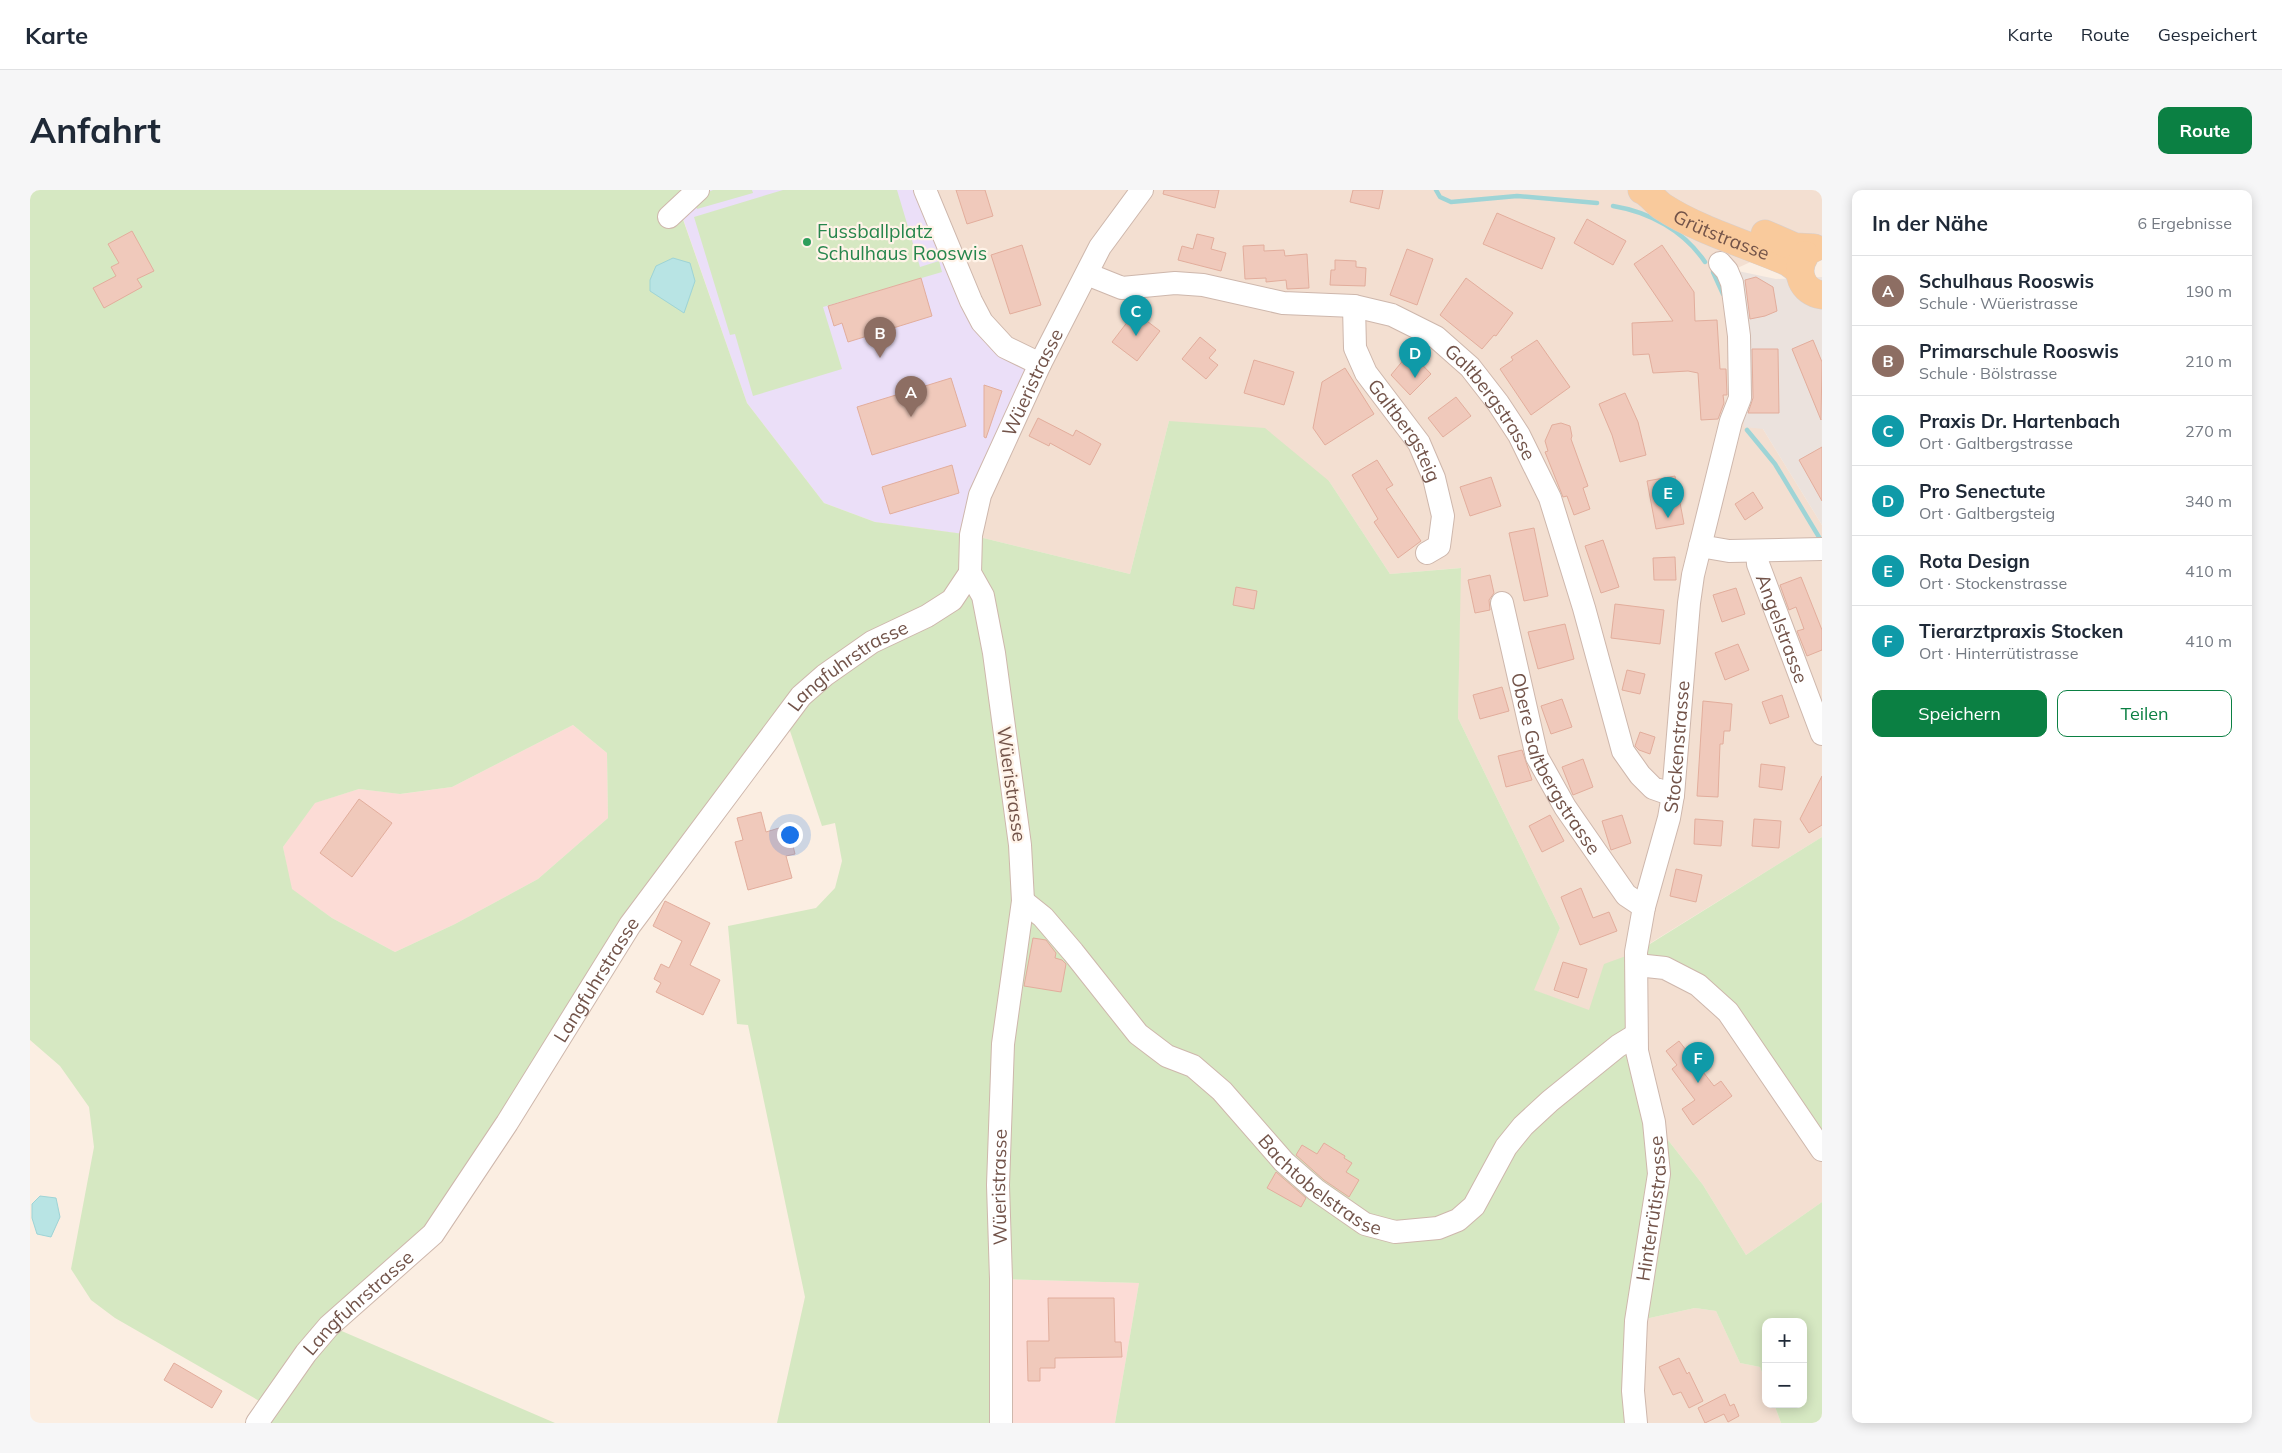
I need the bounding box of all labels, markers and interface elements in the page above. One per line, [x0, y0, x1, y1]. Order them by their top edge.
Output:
text: Karte [25, 20, 88, 50]
text: Karte [2008, 23, 2053, 46]
text: Route [2081, 23, 2130, 46]
text: Gespeichert [2158, 23, 2257, 46]
button: Route [2158, 107, 2252, 154]
text: Anfahrt [30, 108, 161, 152]
street label: Grütstrasse [1669, 204, 1773, 265]
text: In der Nähe [1872, 210, 1988, 236]
text: 6 Ergebnisse [2137, 213, 2232, 233]
place label: Fussballplatz Schulhaus Rooswis [817, 219, 987, 265]
marker: Fussballplatz Schulhaus Rooswis [801, 236, 813, 248]
text: Schulhaus Rooswis [1919, 269, 2094, 293]
text: A [1882, 281, 1894, 301]
text: 190 m [2185, 281, 2232, 301]
text: Schule · Wüeristrasse [1919, 293, 2078, 313]
pin: C [1120, 295, 1152, 336]
pin: B [864, 317, 896, 358]
street label: Wüeristrasse [997, 324, 1068, 440]
pin: D [1399, 337, 1431, 378]
street label: Galtbergstrasse [1440, 338, 1541, 464]
text: Primarschule Rooswis [1919, 339, 2119, 363]
text: B [1882, 351, 1894, 371]
text: 210 m [2185, 351, 2232, 371]
text: Schule · Bölstrasse [1919, 363, 2057, 383]
street label: Galtbergsteig [1363, 374, 1446, 486]
pin: A [895, 376, 927, 417]
text: Praxis Dr. Hartenbach [1919, 409, 2120, 433]
text: C [1883, 421, 1893, 441]
text: 270 m [2185, 421, 2232, 441]
text: Ort · Galtbergstrasse [1919, 433, 2073, 453]
pin: E [1652, 477, 1684, 518]
text: Pro Senectute [1919, 479, 2045, 503]
text: D [1882, 491, 1894, 511]
text: 340 m [2185, 491, 2232, 511]
text: Ort · Galtbergsteig [1919, 503, 2055, 523]
text: Rota Design [1919, 549, 2030, 573]
text: E [1883, 561, 1893, 581]
text: 410 m [2185, 561, 2232, 581]
street label: Angelstrasse [1751, 571, 1814, 687]
text: Ort · Stockenstrasse [1919, 573, 2067, 593]
street label: Langfuhrstrasse [782, 615, 912, 716]
text: Tierarztpraxis Stocken [1919, 619, 2123, 643]
text: F [1883, 631, 1893, 651]
text: 410 m [2185, 631, 2232, 651]
text: Ort · Hinterrütistrasse [1919, 643, 2079, 663]
street label: Obere Galtbergstrasse [1506, 670, 1606, 859]
street label: Stockenstrasse [1658, 680, 1694, 815]
button: Speichern [1872, 690, 2047, 737]
button: Teilen [2057, 690, 2232, 737]
street label: Wüeristrasse [992, 725, 1032, 843]
your location [777, 822, 803, 848]
street label: Langfuhrstrasse [548, 912, 644, 1047]
pin: F [1682, 1042, 1714, 1083]
street label: Wüeristrasse [986, 1128, 1012, 1246]
street label: Bachtobelstrasse [1253, 1129, 1384, 1240]
street label: Hinterrütistrasse [1630, 1135, 1671, 1283]
street label: Langfuhrstrasse [297, 1245, 418, 1360]
map controls [1762, 1318, 1807, 1408]
button: + [1762, 1318, 1807, 1363]
button: − [1762, 1363, 1807, 1408]

